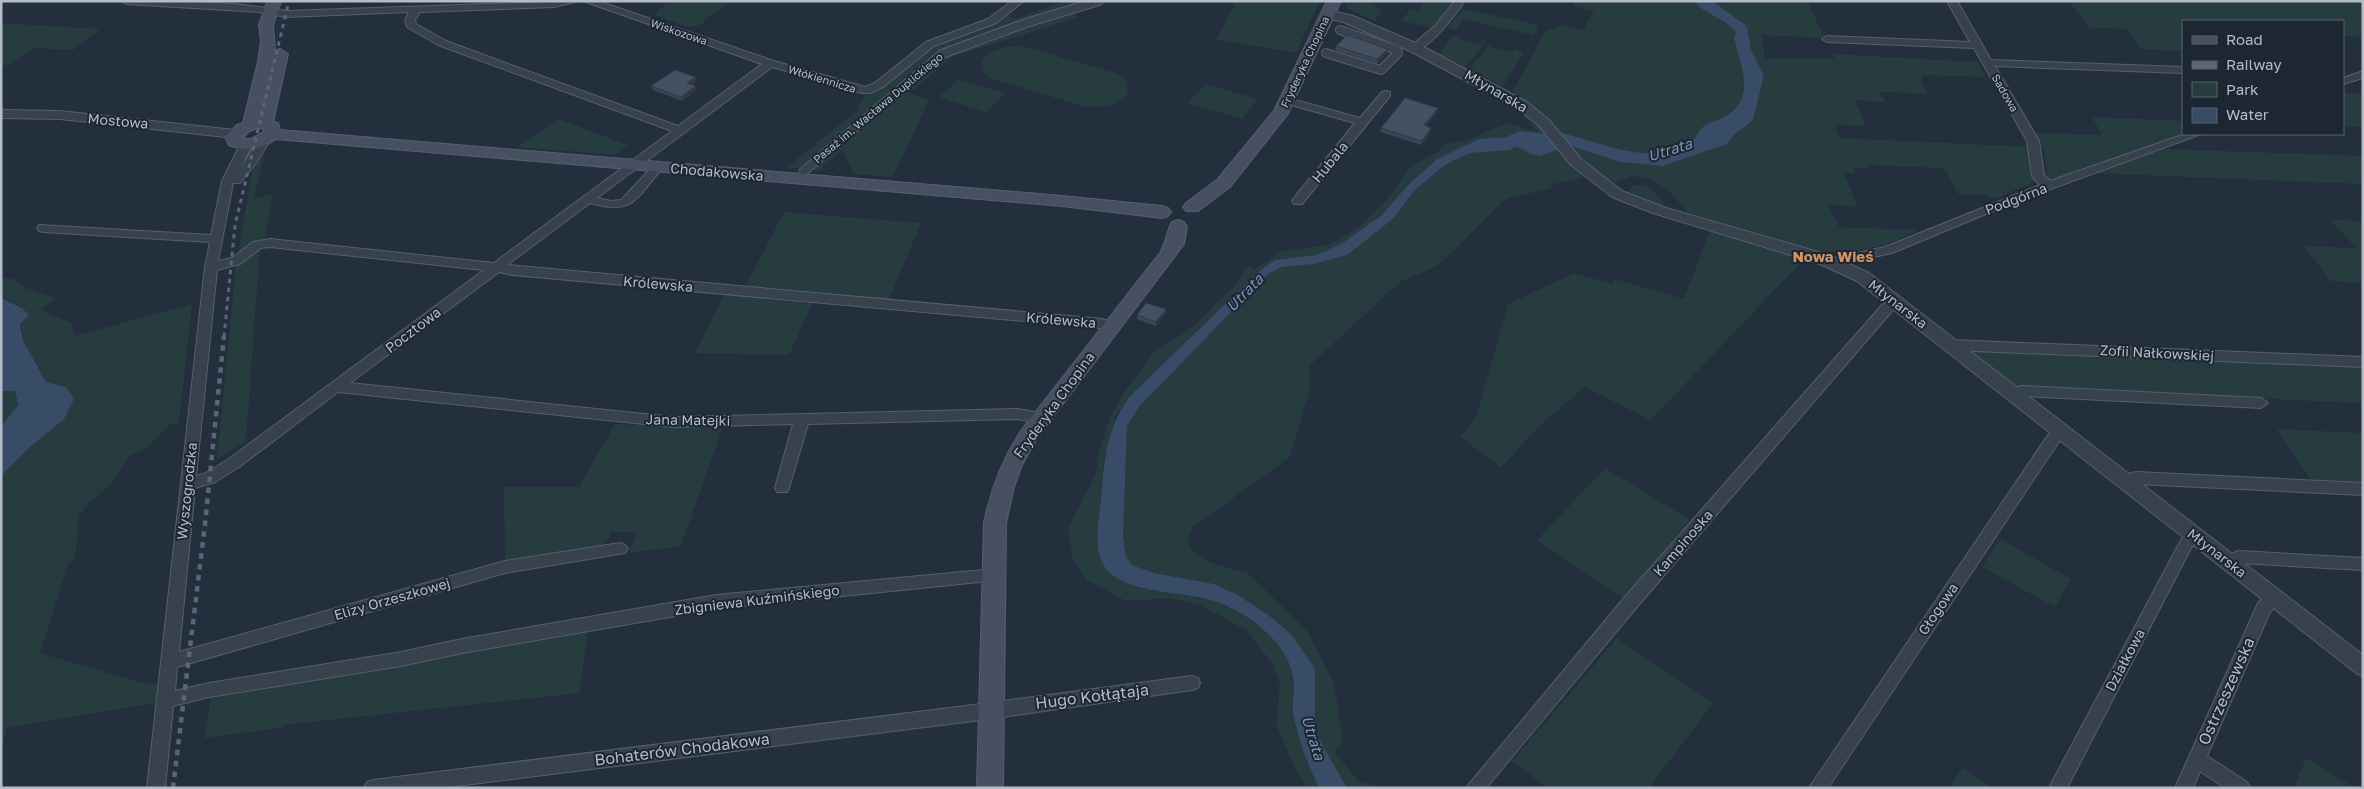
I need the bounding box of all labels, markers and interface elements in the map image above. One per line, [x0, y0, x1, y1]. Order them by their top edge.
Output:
street label: Fryderyka Chopina [1278, 14, 1331, 110]
street label: Wiskozowa [649, 16, 709, 47]
legend [2182, 20, 2344, 135]
text: Road [2226, 30, 2263, 48]
street label: Pasaż im. Wacława Duplickiego [810, 49, 945, 166]
text: Railway [2226, 55, 2282, 73]
street label: Włókiennicza [787, 62, 858, 95]
street label: Młynarska [1462, 66, 1531, 115]
street label: Sadowa [1989, 72, 2021, 114]
text: Park [2226, 80, 2259, 98]
text: Water [2226, 105, 2269, 123]
street label: Mostowa [87, 109, 149, 132]
water label: Utrata [1645, 134, 1695, 164]
street label: Hubala [1308, 138, 1351, 186]
street label: Chodakowska [670, 159, 764, 184]
street label: Podgórna [1982, 179, 2049, 218]
district label: Nowa Wieś [1792, 247, 1874, 265]
water label: Utrata [1222, 269, 1267, 315]
street label: Królewska [622, 272, 694, 295]
street label: Młynarska [1865, 275, 1931, 332]
street label: Pocztowa [382, 303, 444, 356]
street label: Królewska [1025, 308, 1097, 331]
street label: Zofii Nałkowskiej [2100, 341, 2214, 364]
street label: Fryderyka Chopina [1009, 348, 1098, 461]
street label: Jana Matejki [646, 410, 730, 429]
street label: Wyszogrodzka [173, 441, 200, 541]
street label: Kampinoska [1649, 506, 1716, 579]
street label: Młynarska [2184, 524, 2250, 581]
street label: Elizy Orzeszkowej [332, 574, 452, 623]
street label: Głogowa [1914, 580, 1961, 638]
street label: Zbigniewa Kuźmińskiego [673, 581, 840, 618]
street label: Działkowa [2101, 626, 2148, 694]
street label: Ostrzeszewska [2193, 634, 2259, 748]
street label: Hugo Kołłątaja [1034, 679, 1150, 713]
water label: Utrata [1299, 713, 1329, 763]
street label: Bohaterów Chodakowa [593, 728, 771, 770]

